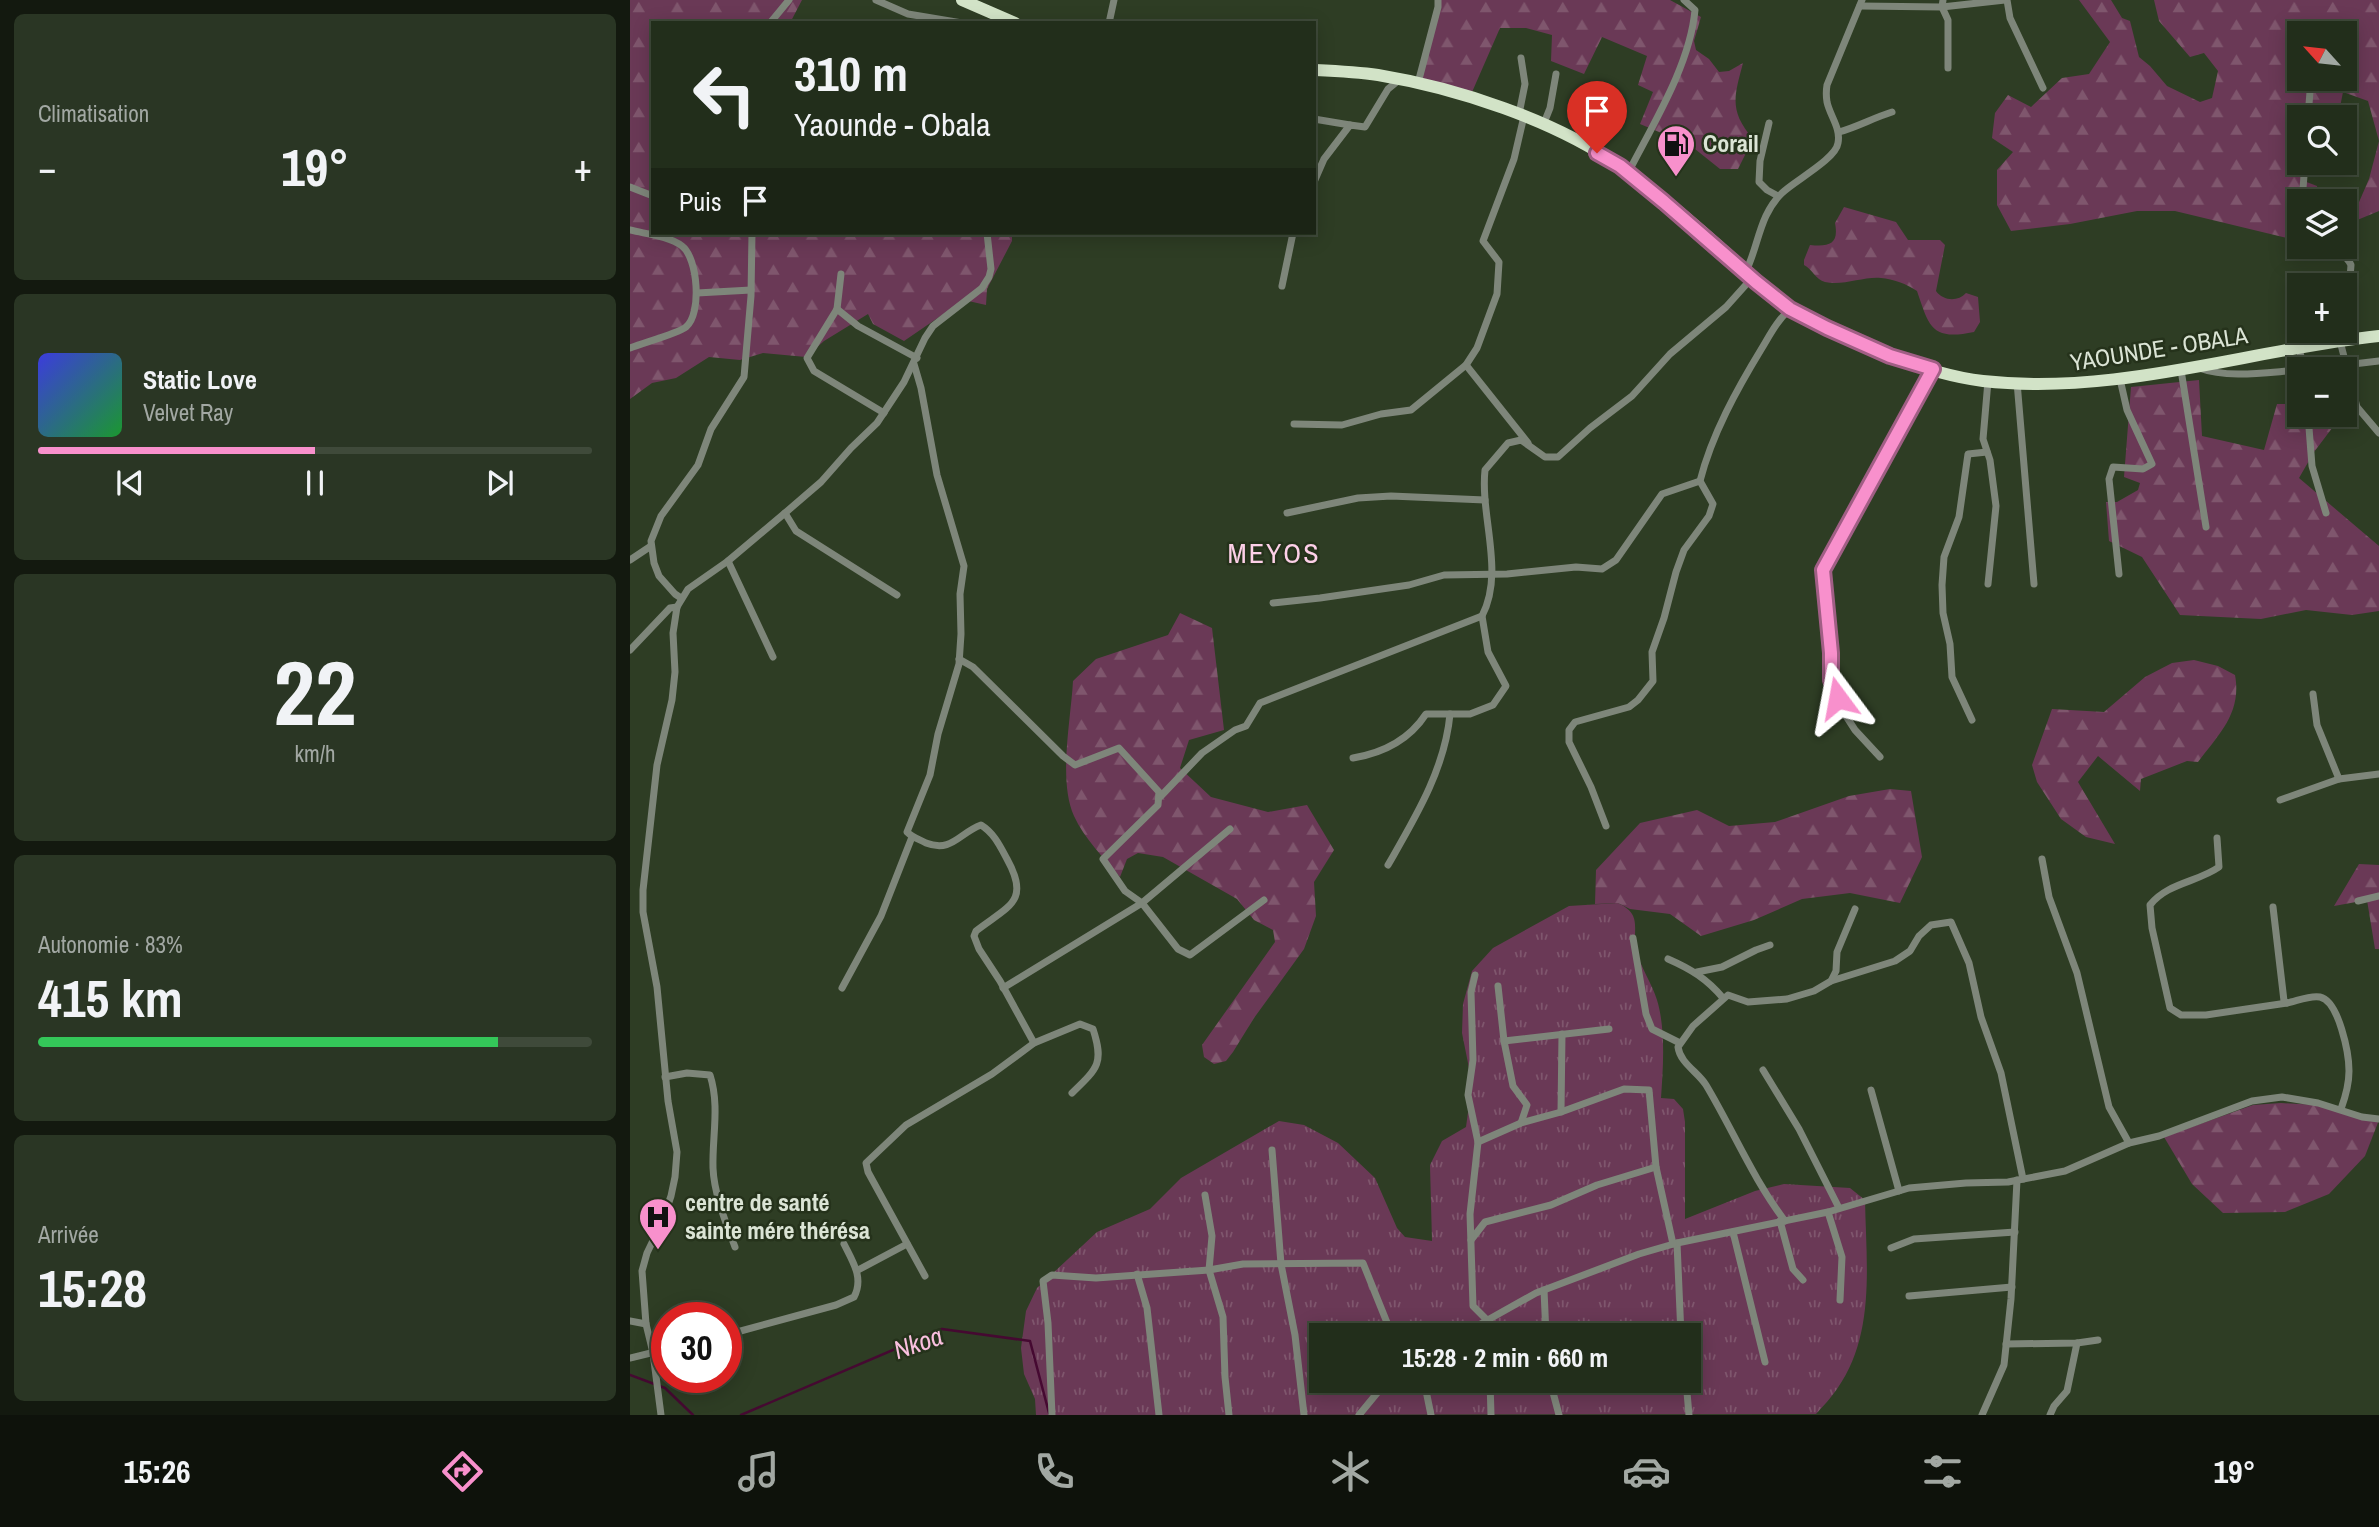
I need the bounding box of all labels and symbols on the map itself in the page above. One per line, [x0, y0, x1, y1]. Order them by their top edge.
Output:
north arrow [2287, 21, 2357, 91]
pin [1567, 81, 1627, 153]
fuel station icon: Corail [1655, 123, 1697, 178]
place label: Corail [1703, 127, 1759, 159]
street label: YAOUNDE - OBALA [2068, 318, 2251, 378]
district label: MEYOS [1228, 534, 1320, 572]
position arrow [1801, 661, 1875, 735]
place label: centre de santé sainte mére thérésa [685, 1186, 870, 1246]
hospital icon: centre de santé sainte mére thérésa [637, 1196, 679, 1251]
speed limit sign: 30 [651, 1302, 742, 1393]
water label: Nkoa [889, 1318, 947, 1367]

